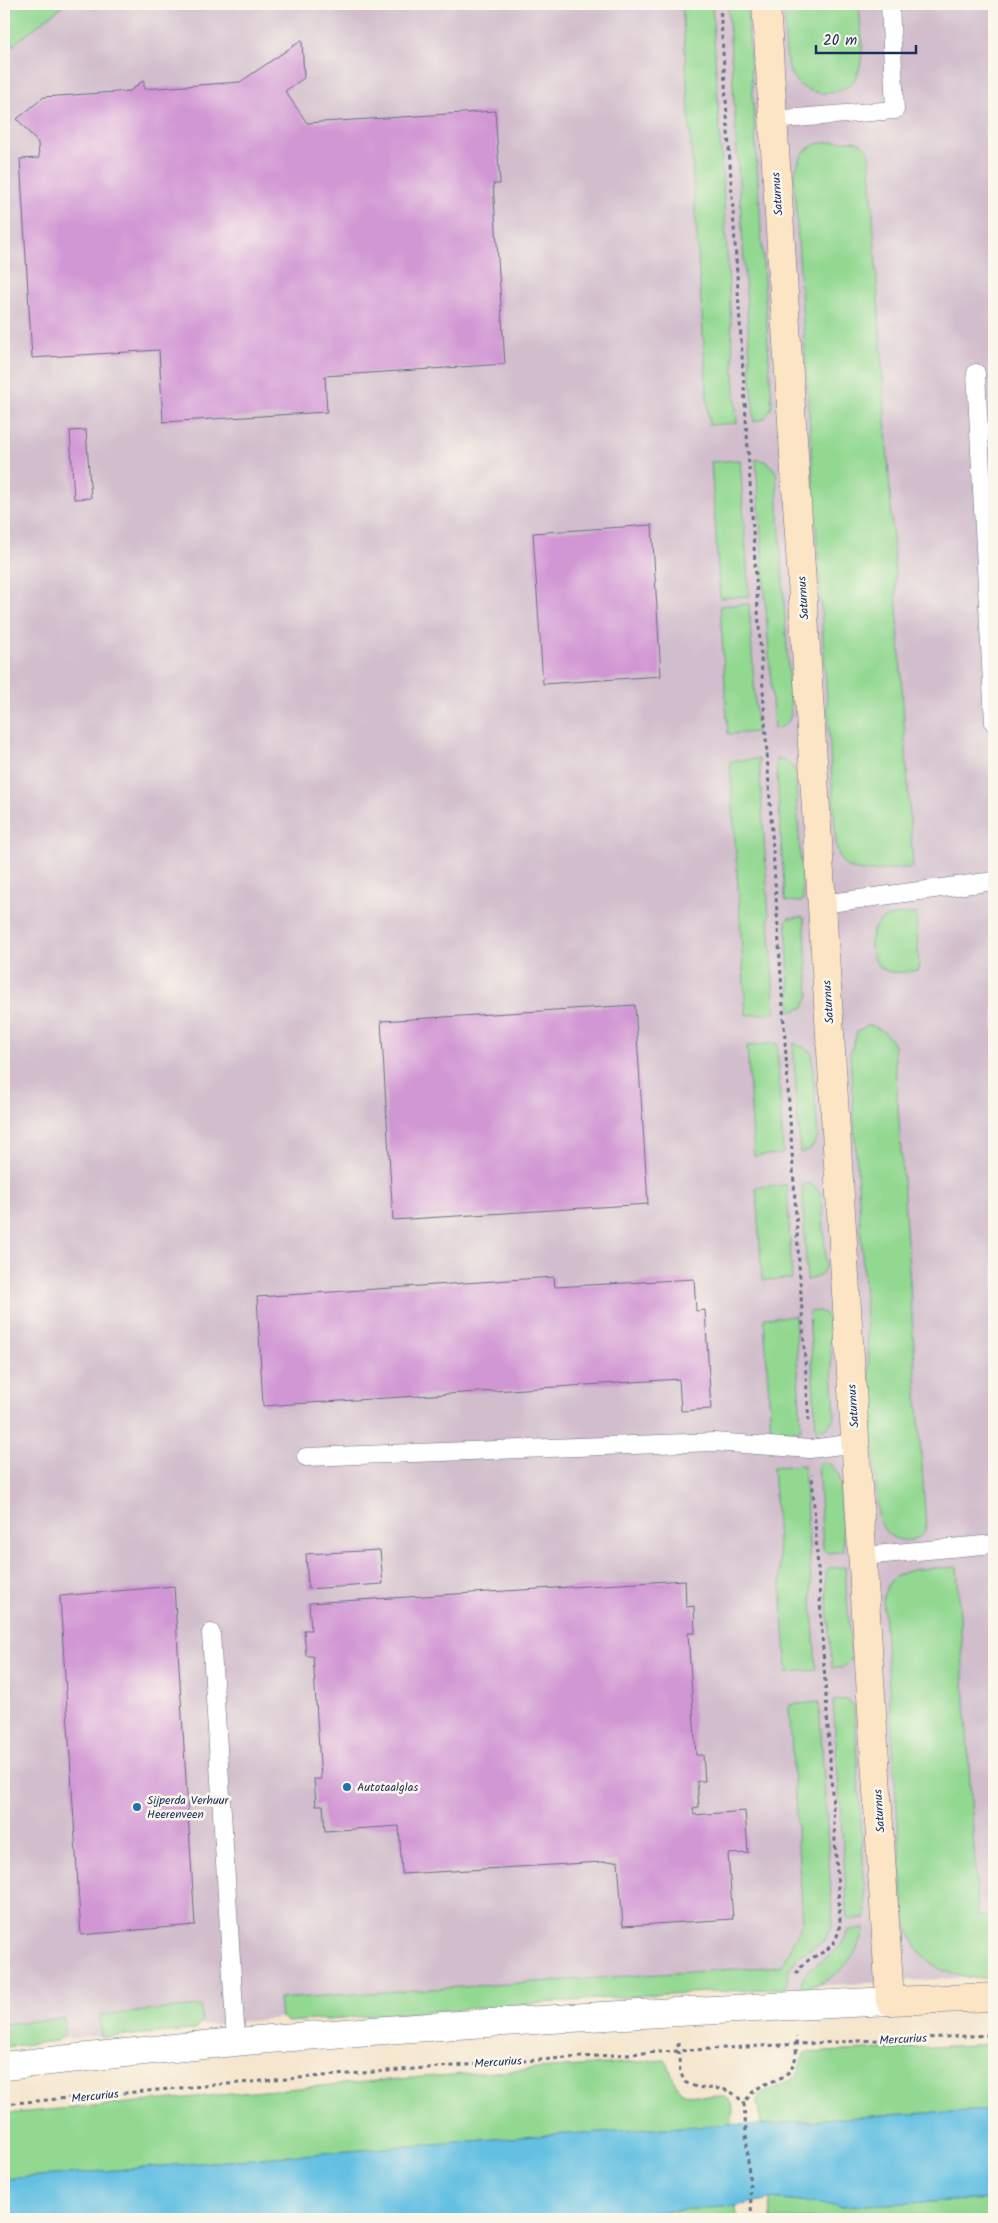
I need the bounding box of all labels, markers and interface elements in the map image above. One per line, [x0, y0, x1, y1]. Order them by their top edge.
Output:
scale bar [816, 22, 916, 54]
text: 20 m [823, 29, 857, 53]
street label: Saturnus [766, 172, 788, 216]
street label: Saturnus [792, 576, 814, 620]
street label: Saturnus [817, 980, 839, 1024]
street label: Saturnus [842, 1384, 864, 1428]
place label: Autotaalglas [357, 1778, 418, 1797]
marker: Autotaalglas [341, 1781, 353, 1793]
street label: Saturnus [868, 1789, 890, 1833]
place label: Sijperda Verhuur Heerenveen [147, 1791, 230, 1824]
marker: Sijperda Verhuur Heerenveen [131, 1801, 143, 1813]
street label: Mercurius [879, 2029, 927, 2050]
street label: Mercurius [474, 2051, 522, 2074]
street label: Mercurius [70, 2085, 120, 2108]

